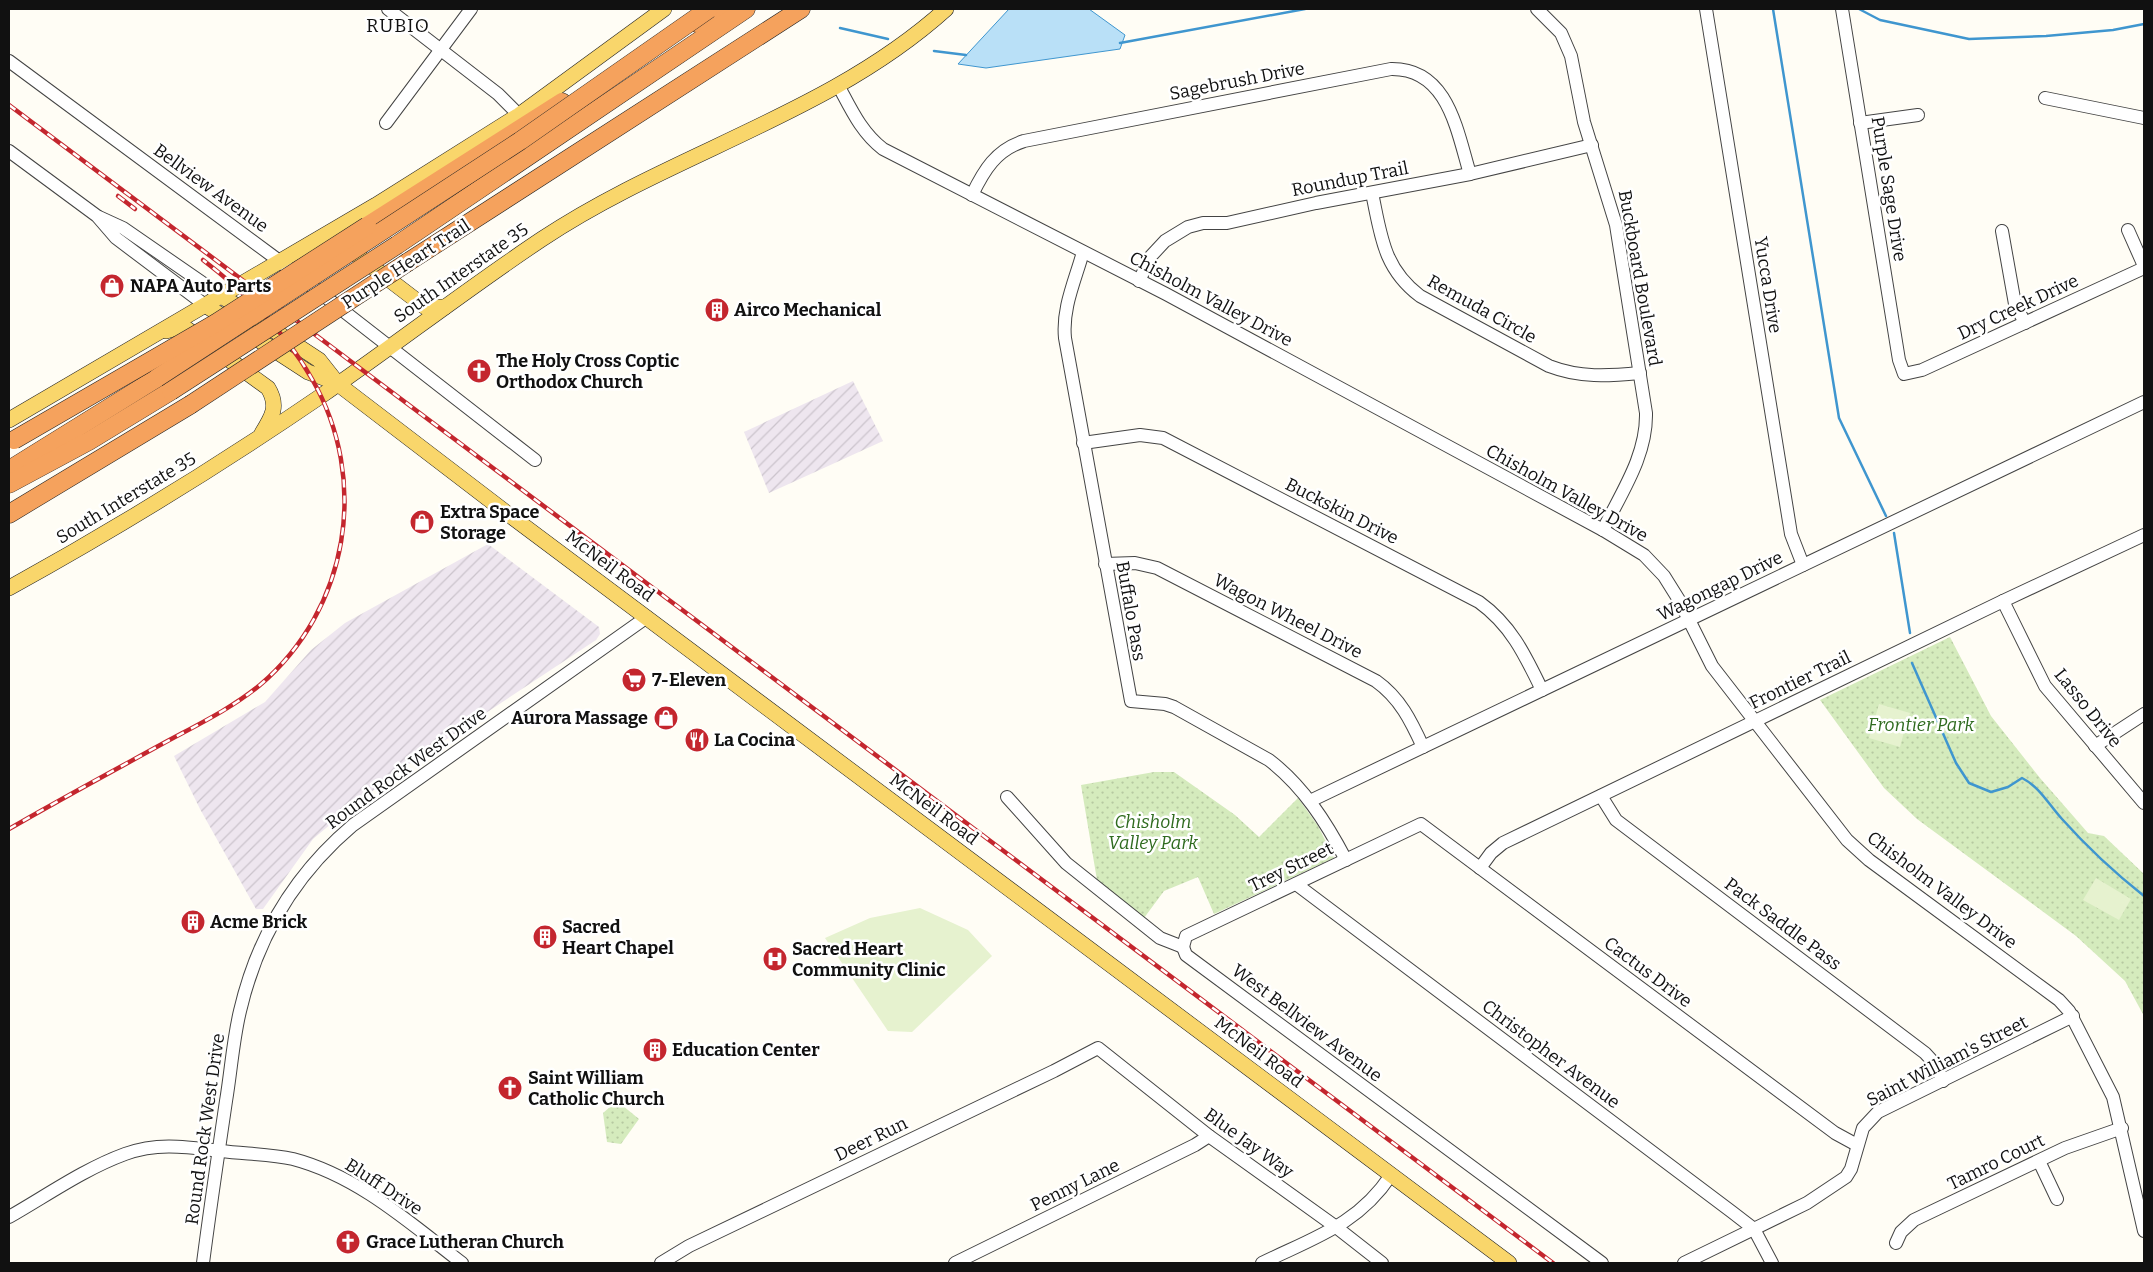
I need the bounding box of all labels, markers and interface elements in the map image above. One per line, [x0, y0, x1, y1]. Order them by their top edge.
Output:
district label: RUBIO [366, 14, 430, 37]
street label: Sagebrush Drive [1168, 57, 1306, 105]
street label: Purple Sage Drive [1867, 115, 1911, 263]
street label: Bellview Avenue [149, 139, 273, 237]
street label: Roundup Trail [1290, 157, 1410, 201]
street label: Buckboard Boulevard [1614, 188, 1666, 368]
street label: Purple Heart Trail [338, 214, 474, 314]
street label: South Interstate 35 [390, 218, 532, 328]
street label: Yucca Drive [1750, 235, 1786, 335]
street label: Chisholm Valley Drive [1126, 247, 1296, 351]
street label: Dry Creek Drive [1954, 269, 2082, 345]
street label: Remuda Circle [1424, 270, 1540, 348]
shop icon: NAPA Auto Parts [99, 273, 125, 299]
place label: NAPA Auto Parts [130, 275, 271, 297]
building icon: Airco Mechanical [704, 297, 730, 323]
place label: Airco Mechanical [734, 299, 882, 321]
place label: The Holy Cross Coptic Orthodox Church [496, 350, 679, 393]
church icon: The Holy Cross Coptic Orthodox Church [466, 358, 492, 384]
street label: Chisholm Valley Drive [1482, 439, 1652, 547]
street label: South Interstate 35 [52, 448, 200, 548]
street label: Buckskin Drive [1282, 473, 1402, 549]
place label: Extra Space Storage [440, 501, 539, 544]
shop icon: Extra Space Storage [409, 509, 435, 535]
street label: McNeil Road [561, 526, 659, 607]
street label: Wagongap Drive [1654, 546, 1786, 626]
street label: Buffalo Pass [1111, 559, 1151, 663]
street label: Wagon Wheel Drive [1210, 569, 1366, 663]
street label: Frontier Trail [1746, 646, 1854, 714]
street label: Lasso Drive [2050, 664, 2126, 752]
supermarket icon: 7-Eleven [621, 667, 647, 693]
place label: 7-Eleven [652, 669, 727, 691]
street label: Round Rock West Drive [321, 702, 491, 834]
shop icon: Aurora Massage [653, 705, 679, 731]
place label: Aurora Massage [511, 707, 648, 729]
park label: Frontier Park [1868, 714, 1975, 736]
restaurant icon: La Cocina [684, 727, 710, 753]
place label: La Cocina [714, 729, 795, 751]
street label: McNeil Road [885, 769, 983, 850]
park label: Chisholm Valley Park [1108, 811, 1198, 854]
street label: Chisholm Valley Drive [1863, 826, 2021, 954]
street label: Trey Street [1245, 837, 1337, 897]
street label: Pack Saddle Pass [1720, 873, 1846, 975]
building icon: Acme Brick [180, 909, 206, 935]
place label: Acme Brick [210, 911, 308, 933]
place label: Sacred Heart Chapel [562, 916, 674, 959]
building icon: Sacred Heart Chapel [532, 924, 558, 950]
street label: Cactus Drive [1600, 932, 1696, 1012]
place label: Sacred Heart Community Clinic [792, 938, 946, 981]
hospital icon: Sacred Heart Community Clinic [762, 946, 788, 972]
street label: West Bellview Avenue [1228, 959, 1386, 1087]
street label: Christopher Avenue [1478, 995, 1624, 1113]
street label: Saint William's Street [1863, 1011, 2032, 1111]
street label: McNeil Road [1210, 1012, 1308, 1093]
street label: Round Rock West Drive [181, 1032, 229, 1226]
building icon: Education Center [642, 1037, 668, 1063]
place label: Education Center [672, 1039, 820, 1061]
place label: Saint William Catholic Church [528, 1067, 665, 1110]
church icon: Saint William Catholic Church [497, 1075, 523, 1101]
street label: Blue Jay Way [1200, 1103, 1298, 1183]
street label: Deer Run [831, 1112, 911, 1166]
street label: Tamro Court [1944, 1129, 2048, 1195]
street label: Bluff Drive [341, 1154, 427, 1220]
street label: Penny Lane [1027, 1154, 1123, 1216]
church icon: Grace Lutheran Church [335, 1229, 361, 1255]
place label: Grace Lutheran Church [366, 1231, 564, 1253]

